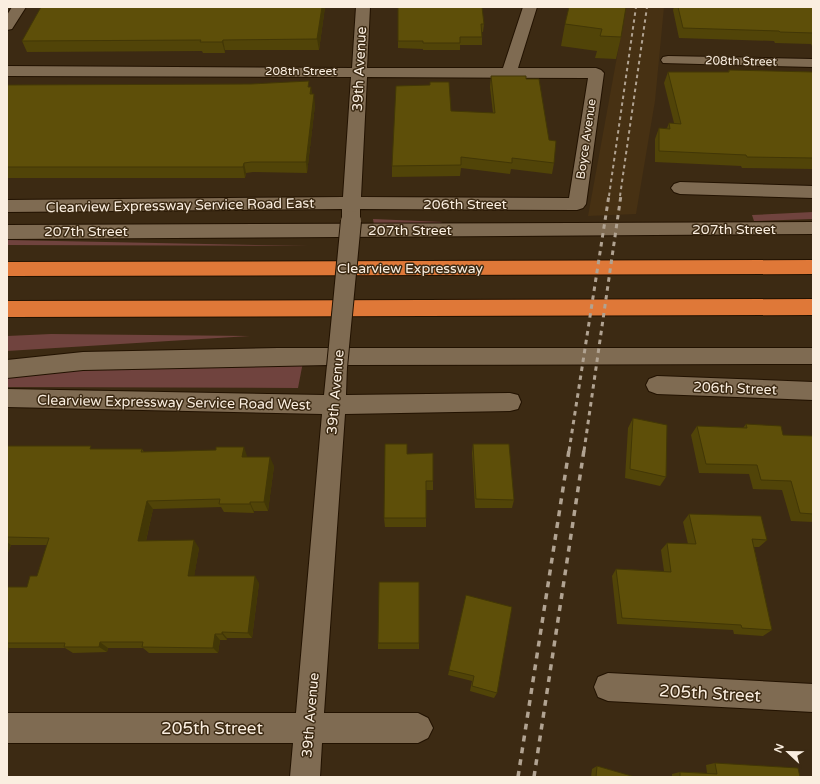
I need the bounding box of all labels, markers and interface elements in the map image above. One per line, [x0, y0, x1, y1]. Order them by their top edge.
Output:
street label: 39th Avenue [349, 26, 370, 112]
street label: 208th Street [705, 53, 777, 69]
street label: 208th Street [265, 64, 337, 78]
street label: Boyce Avenue [573, 98, 599, 180]
street label: Clearview Expressway Service Road East [45, 195, 315, 216]
street label: 206th Street [423, 196, 508, 213]
street label: 207th Street [692, 221, 777, 238]
street label: 207th Street [368, 222, 453, 239]
street label: 207th Street [44, 223, 129, 240]
street label: Clearview Expressway [337, 260, 483, 277]
street label: 39th Avenue [323, 349, 348, 435]
street label: 206th Street [693, 379, 778, 398]
street label: Clearview Expressway Service Road West [37, 392, 312, 413]
street label: 39th Avenue [298, 672, 323, 758]
street label: 205th Street [659, 680, 762, 707]
street label: 205th Street [161, 718, 263, 739]
north arrow [768, 732, 808, 772]
text: N [772, 742, 787, 755]

